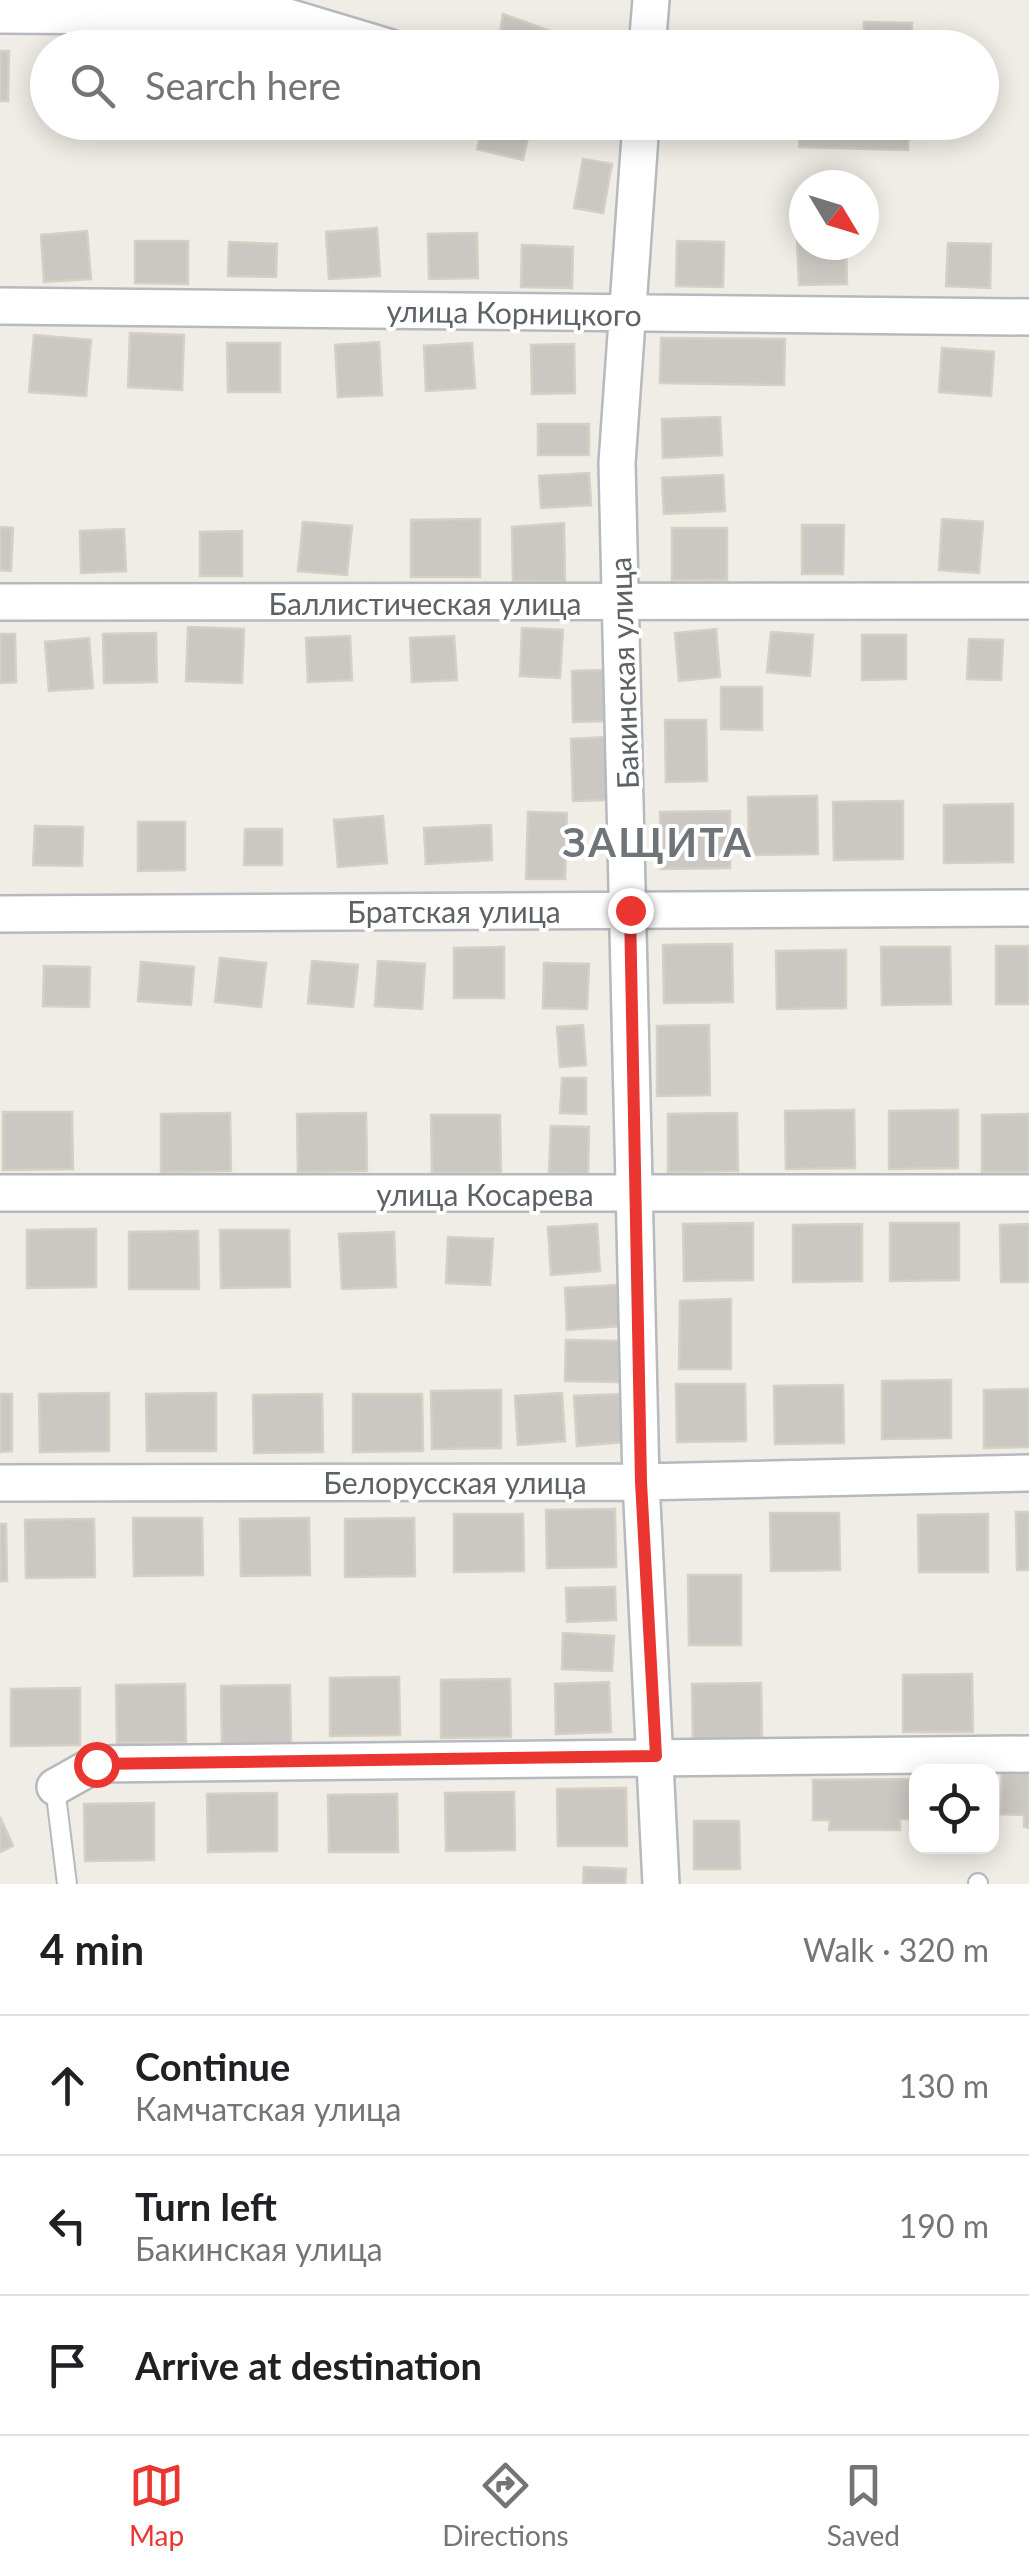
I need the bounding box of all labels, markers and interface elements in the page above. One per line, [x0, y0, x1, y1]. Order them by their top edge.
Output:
search box [30, 30, 999, 140]
icon: search [65, 58, 120, 113]
text: Search here [145, 62, 341, 108]
north arrow [789, 170, 879, 260]
street label: улица Корницкого [386, 292, 642, 332]
street label: Бакинская улица [601, 556, 645, 790]
street label: Баллистическая улица [268, 585, 582, 621]
district label: ЗАЩИТА [563, 818, 753, 866]
route end [608, 888, 654, 934]
street label: Братская улица [347, 893, 561, 929]
street label: улица Косарева [376, 1176, 594, 1212]
street label: Белорусская улица [323, 1464, 587, 1500]
route start [74, 1742, 120, 1788]
map controls [909, 1764, 999, 1854]
button: locate [909, 1764, 999, 1854]
text: 4 min [40, 1924, 144, 1974]
text: Walk · 320 m [803, 1930, 989, 1969]
text: Continue [135, 2043, 290, 2089]
icon: ahead [40, 2058, 95, 2113]
text: 130 m [899, 2066, 989, 2105]
text: Камчатская улица [135, 2089, 401, 2128]
text: Turn left [135, 2183, 277, 2229]
icon: left [40, 2198, 95, 2253]
text: 190 m [899, 2206, 989, 2245]
text: Бакинская улица [135, 2229, 383, 2268]
icon: arrive [40, 2338, 95, 2393]
text: Arrive at destination [135, 2342, 482, 2388]
tab: Map [129, 2458, 184, 2552]
tab: Directions [442, 2458, 569, 2552]
tab: Saved [827, 2458, 900, 2552]

